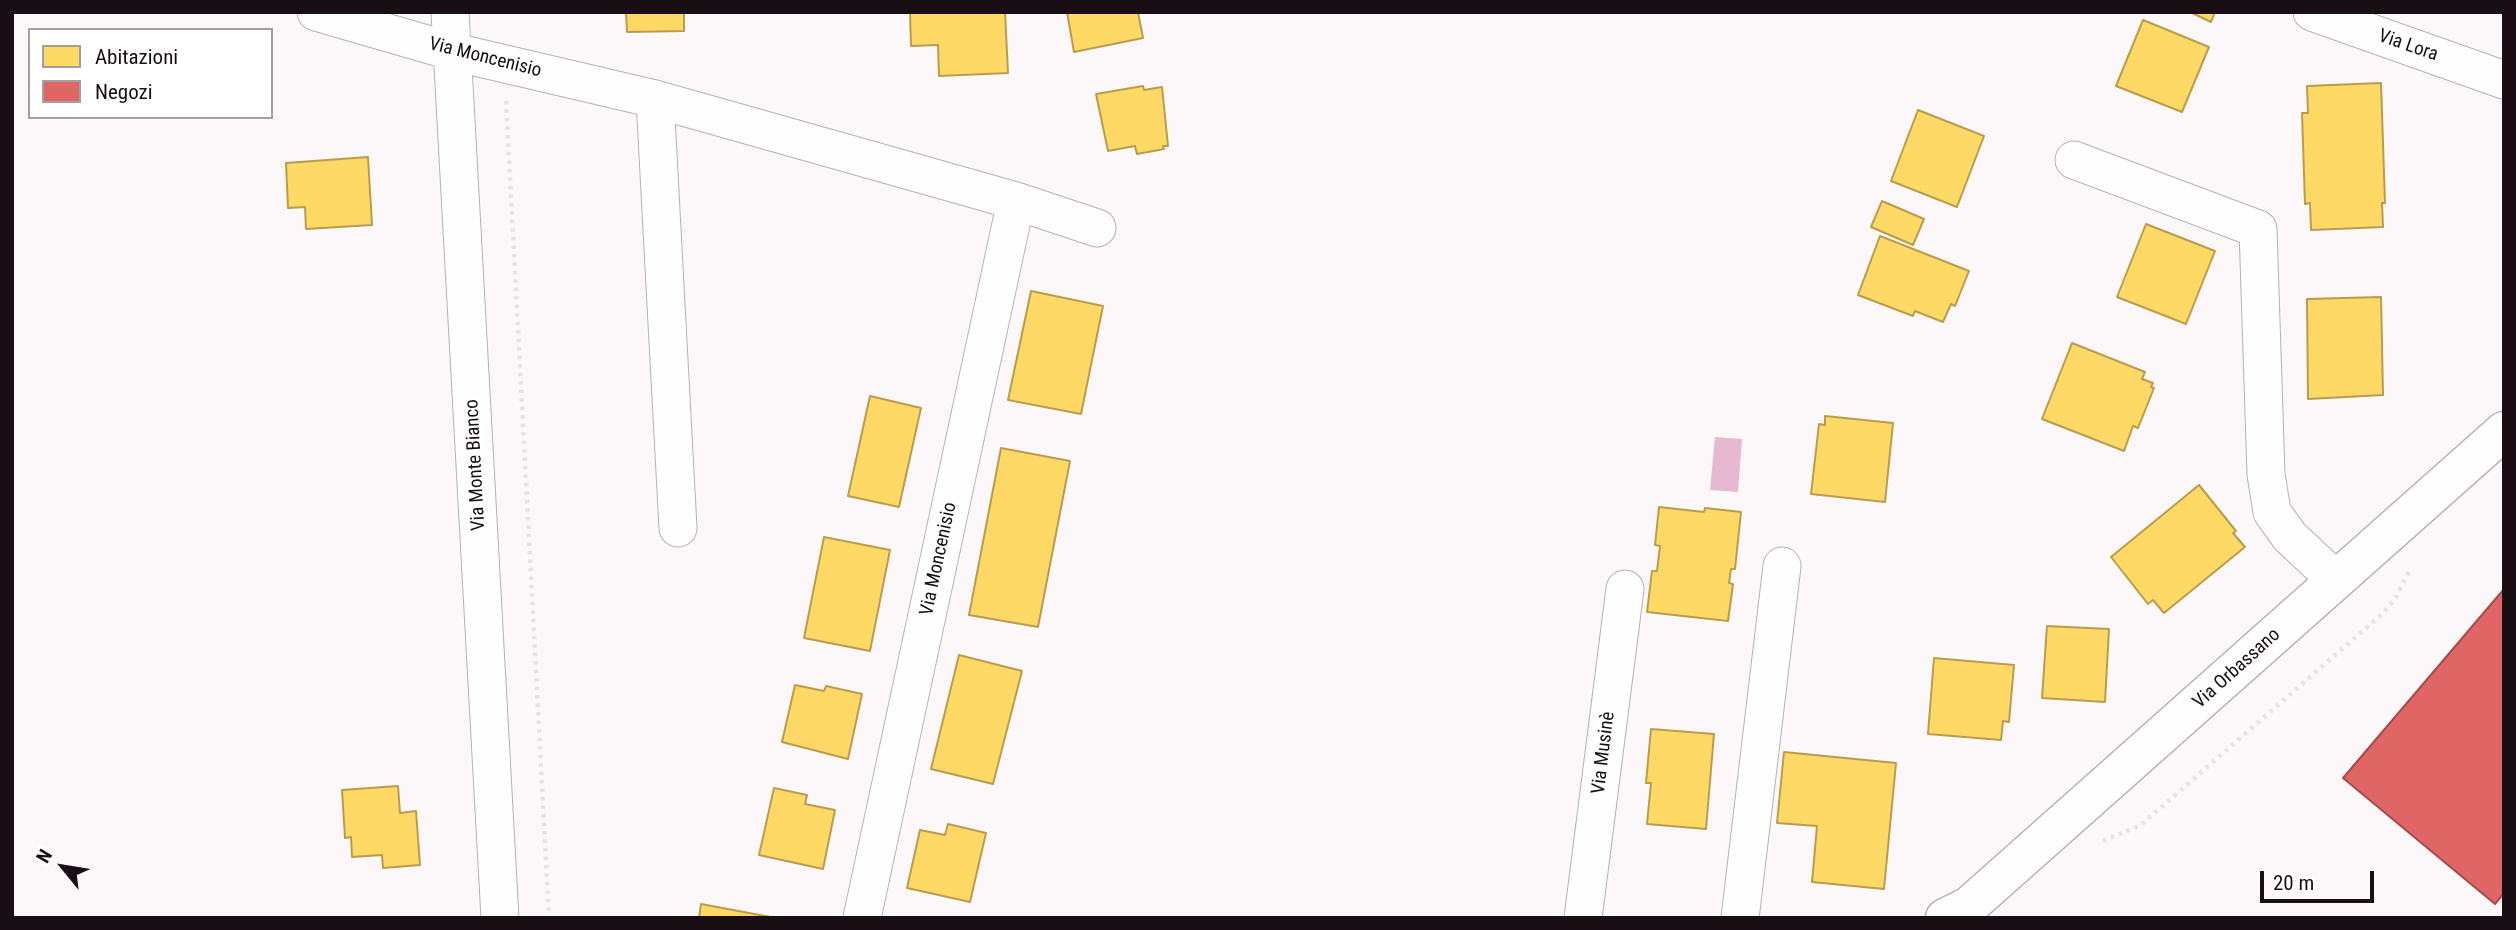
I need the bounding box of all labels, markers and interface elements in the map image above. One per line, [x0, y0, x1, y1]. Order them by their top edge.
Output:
street label: Via Lora [2375, 25, 2441, 67]
legend [28, 28, 273, 119]
street label: Via Moncenisio [426, 33, 544, 83]
text: Abitazioni [95, 45, 178, 69]
text: Negozi [95, 80, 153, 104]
street label: Via Monte Bianco [461, 399, 491, 531]
street label: Via Moncenisio [916, 500, 962, 618]
street label: Via Orbassano [2189, 624, 2285, 714]
street label: Via Musinè [1588, 710, 1620, 796]
north arrow [28, 832, 98, 902]
text: N [32, 845, 57, 867]
scale bar [2264, 856, 2378, 900]
text: 20 m [2273, 871, 2314, 895]

